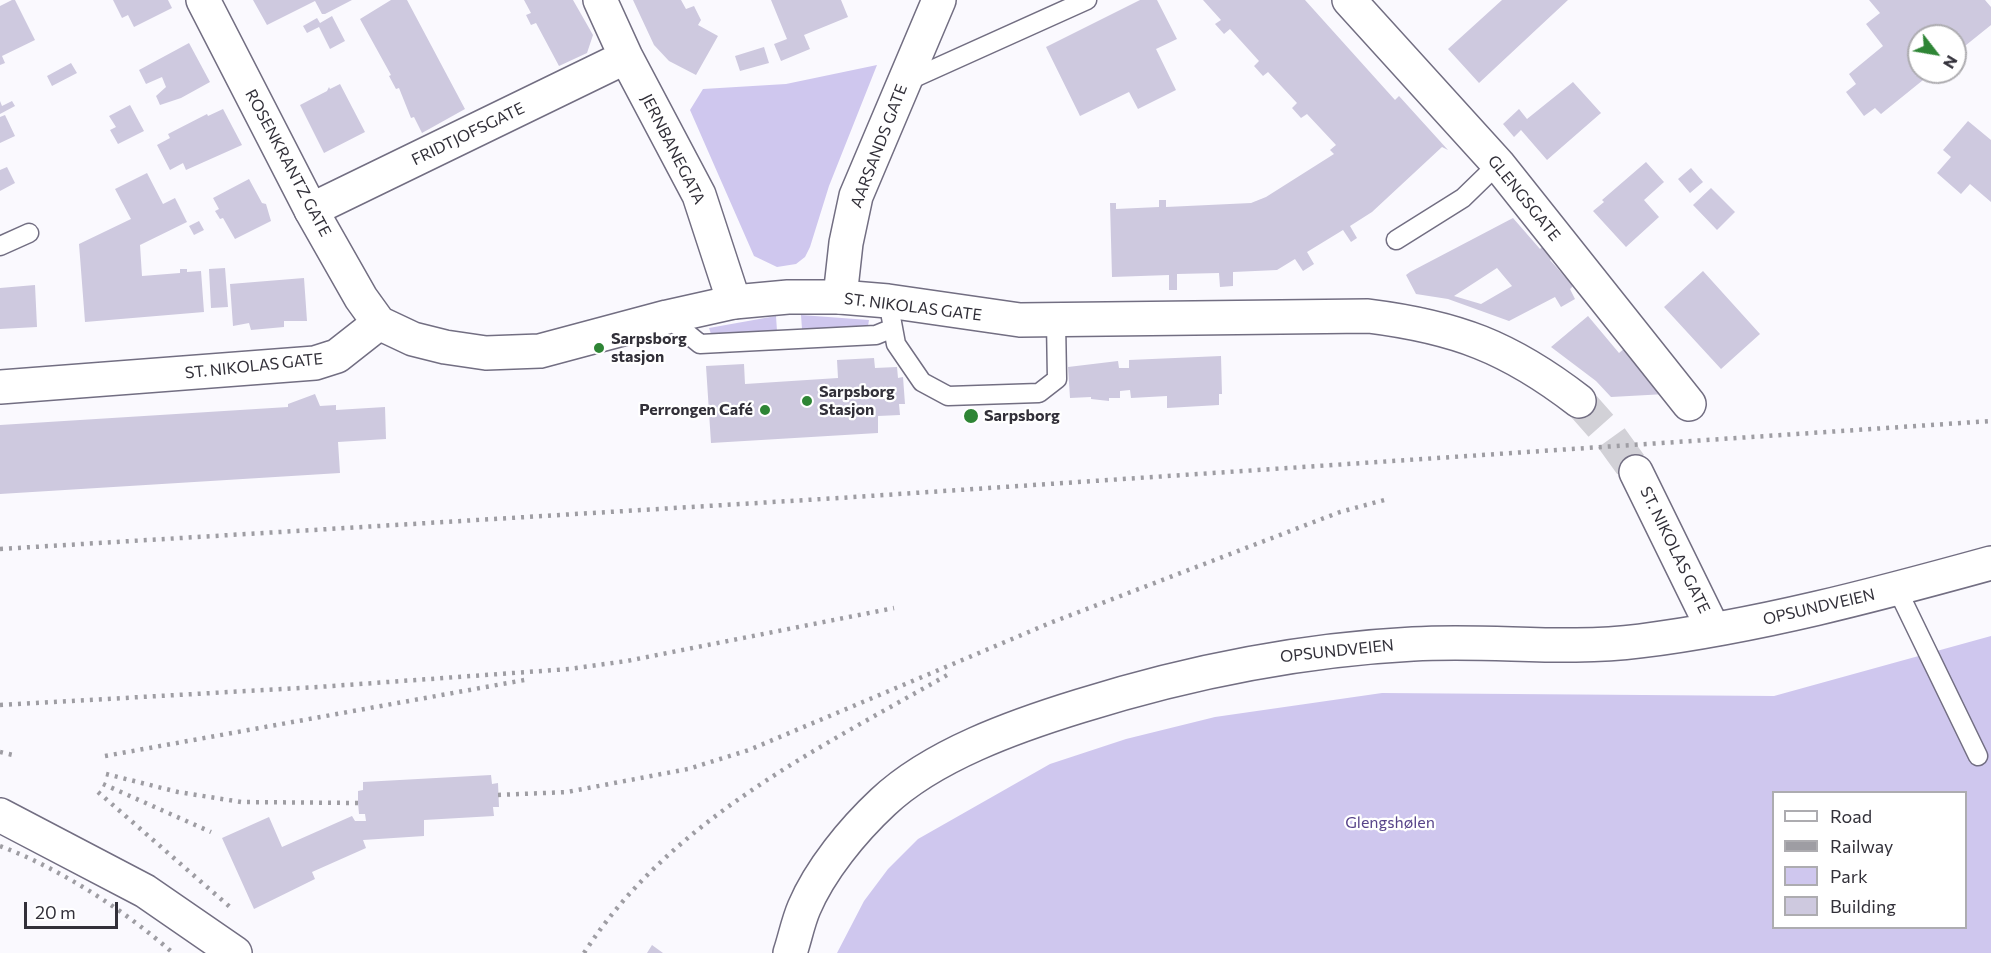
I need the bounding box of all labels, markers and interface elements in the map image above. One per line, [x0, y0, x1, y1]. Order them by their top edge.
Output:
north arrow [1907, 24, 1967, 84]
text: N [1940, 52, 1962, 73]
street label: AARSANDS GATE [847, 82, 911, 210]
street label: ROSENKRANTZ GATE [241, 86, 335, 240]
street label: JERNBANEGATA [637, 91, 709, 207]
street label: FRIDTJOFSGATE [408, 98, 528, 170]
street label: GLENGSGATE [1484, 151, 1564, 245]
street label: ST. NIKOLAS GATE [843, 289, 983, 325]
place label: Sarpsborg stasjon [611, 329, 687, 367]
marker: Sarpsborg stasjon [592, 341, 606, 355]
street label: ST. NIKOLAS GATE [184, 349, 324, 383]
place label: Sarpsborg Stasjon [819, 382, 895, 420]
marker: Sarpsborg Stasjon [800, 394, 814, 408]
place label: Perrongen Café [639, 400, 753, 420]
marker: Perrongen Café [758, 403, 772, 417]
place label: Sarpsborg [984, 406, 1060, 426]
marker: Sarpsborg [962, 407, 980, 425]
street label: ST. NIKOLAS GATE [1636, 483, 1714, 617]
street label: OPSUNDVEIEN [1761, 585, 1877, 629]
street label: OPSUNDVEIEN [1279, 635, 1395, 667]
legend [1772, 791, 1967, 929]
text: Road [1830, 805, 1872, 827]
park label: Glengshølen [1345, 813, 1435, 833]
text: Railway [1830, 835, 1893, 857]
text: Park [1830, 865, 1868, 887]
scale bar [27, 890, 122, 928]
text: Building [1830, 895, 1896, 917]
text: 20 m [35, 901, 76, 923]

